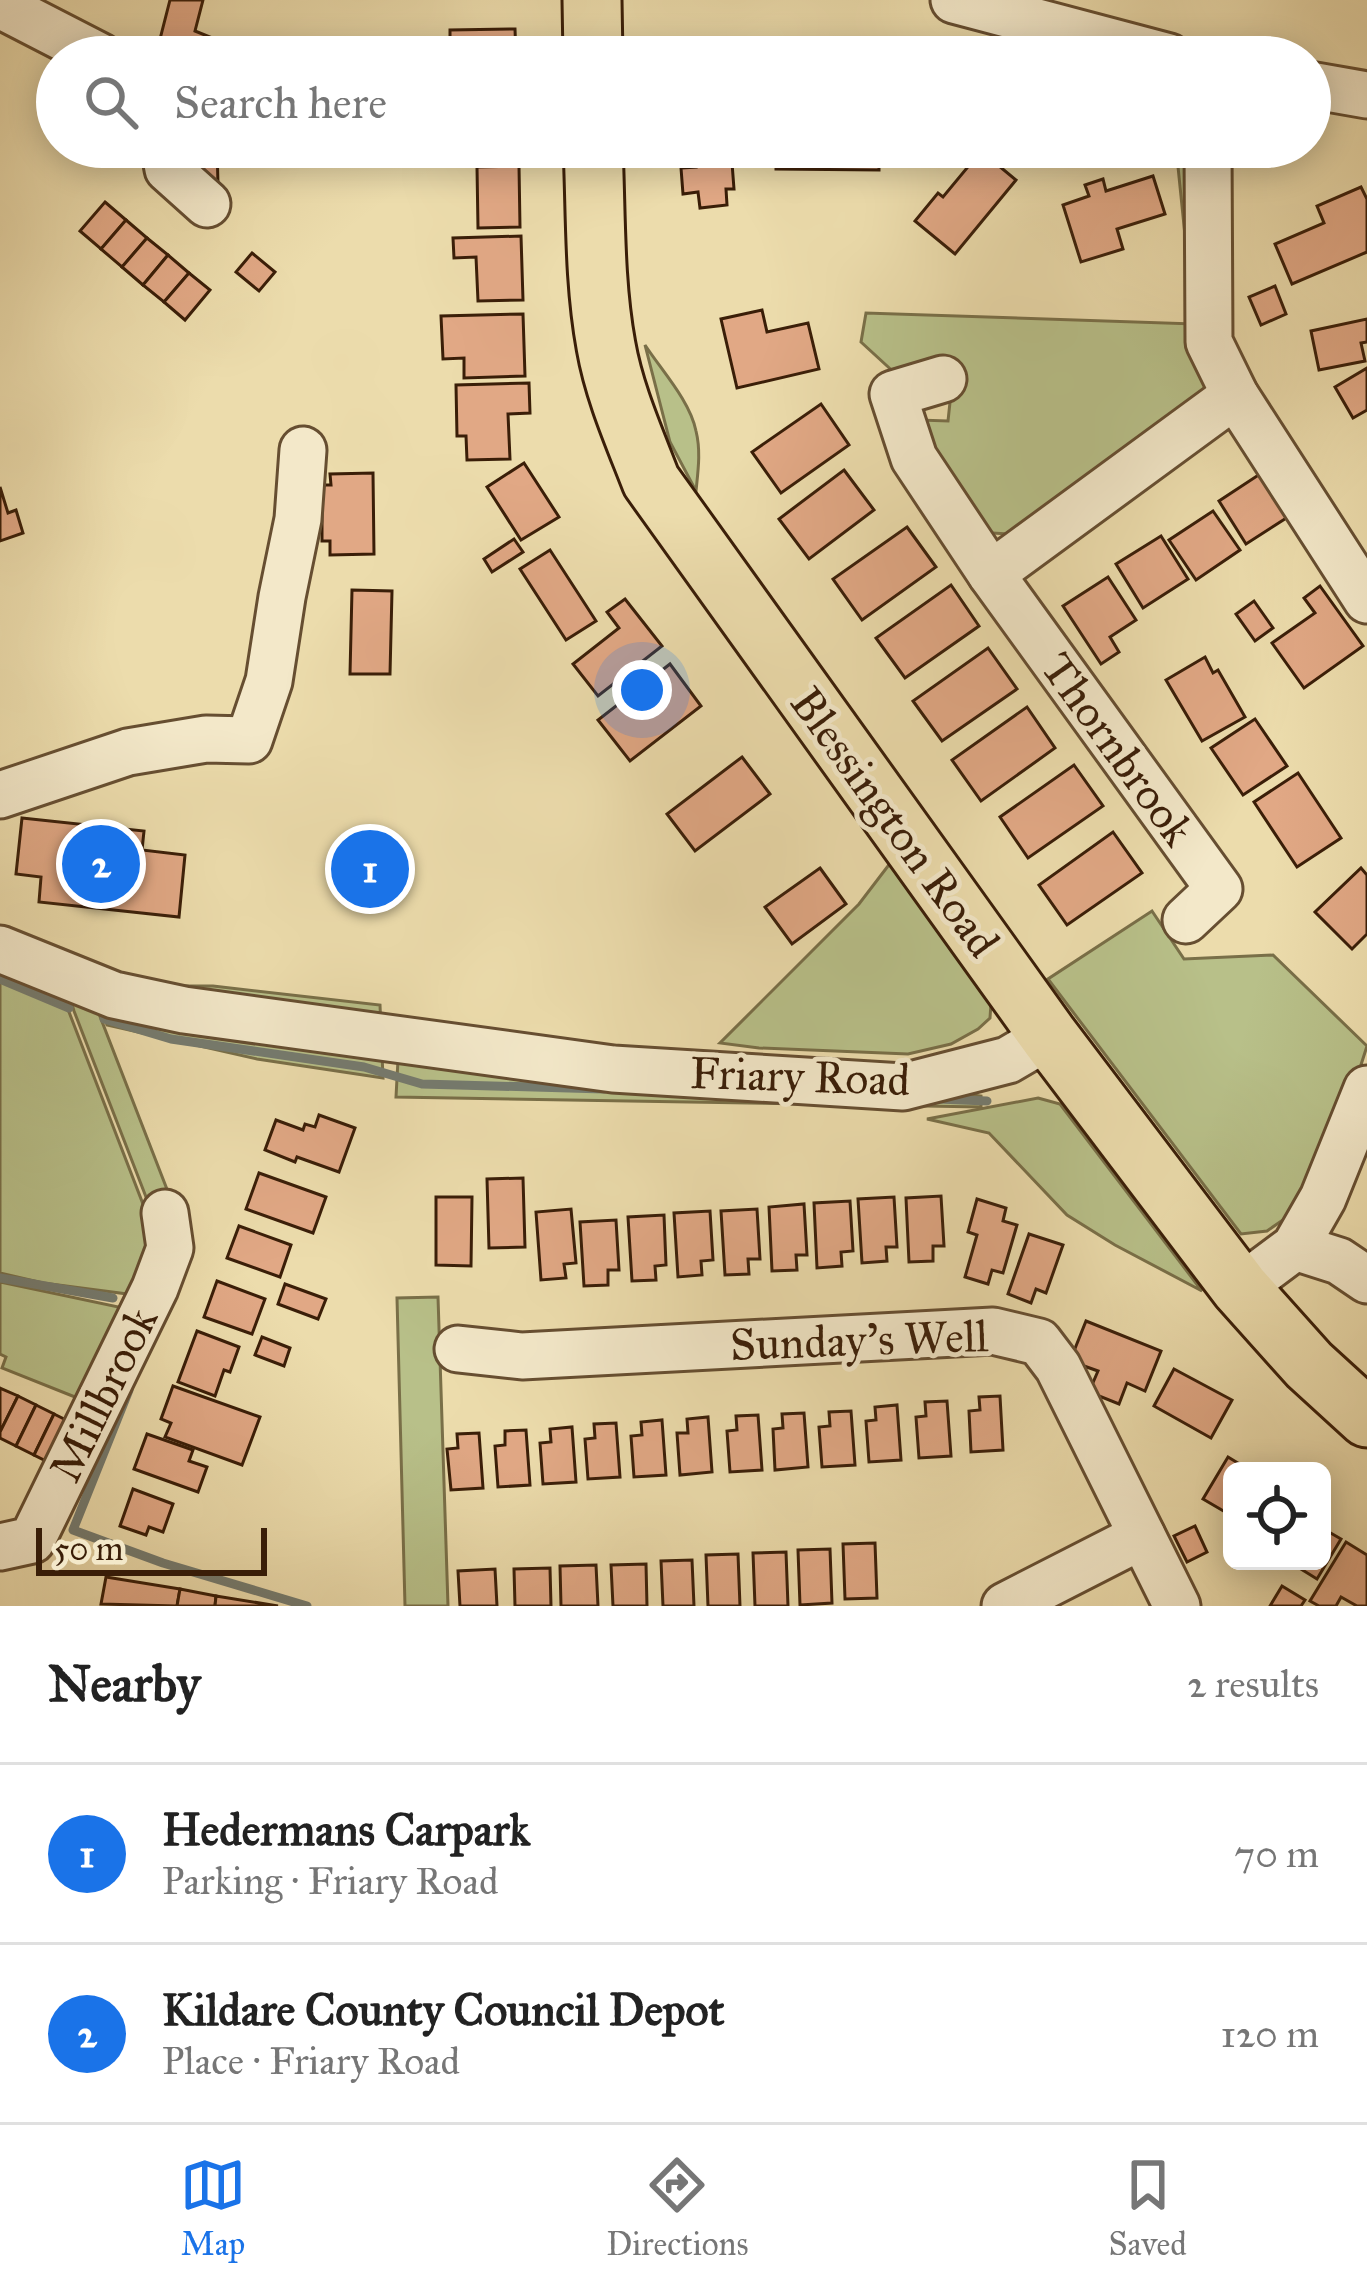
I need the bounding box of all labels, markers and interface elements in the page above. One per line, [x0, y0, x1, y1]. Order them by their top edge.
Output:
search box [36, 36, 1331, 168]
icon: search [78, 69, 144, 135]
text: Search here [174, 75, 387, 130]
street label: Thornbrook [1030, 642, 1206, 856]
your location [612, 660, 672, 720]
street label: Blessington Road [779, 676, 1012, 968]
pin: 2 [62, 819, 140, 909]
pin: 1 [331, 824, 409, 914]
street label: Friary Road [689, 1045, 911, 1107]
street label: Millbrook [37, 1297, 169, 1491]
street label: Sunday's Well [729, 1308, 990, 1372]
map controls [1223, 1462, 1331, 1570]
button: locate [1223, 1462, 1331, 1570]
scale bar [36, 1522, 267, 1575]
text: 50 m [54, 1529, 123, 1569]
text: Nearby [48, 1653, 200, 1715]
text: 2 results [1187, 1660, 1319, 1708]
text: Hedermans Carpark [162, 1802, 530, 1857]
text: 1 [79, 1830, 95, 1878]
text: 70 m [1234, 1830, 1319, 1878]
text: Parking · Friary Road [162, 1857, 499, 1905]
text: Kildare County Council Depot [162, 1982, 724, 2037]
text: 2 [77, 2010, 97, 2058]
text: 120 m [1220, 2010, 1319, 2058]
text: Place · Friary Road [162, 2037, 460, 2085]
tab: Map [180, 2152, 246, 2264]
tab: Directions [606, 2152, 748, 2264]
tab: Saved [1109, 2152, 1187, 2264]

